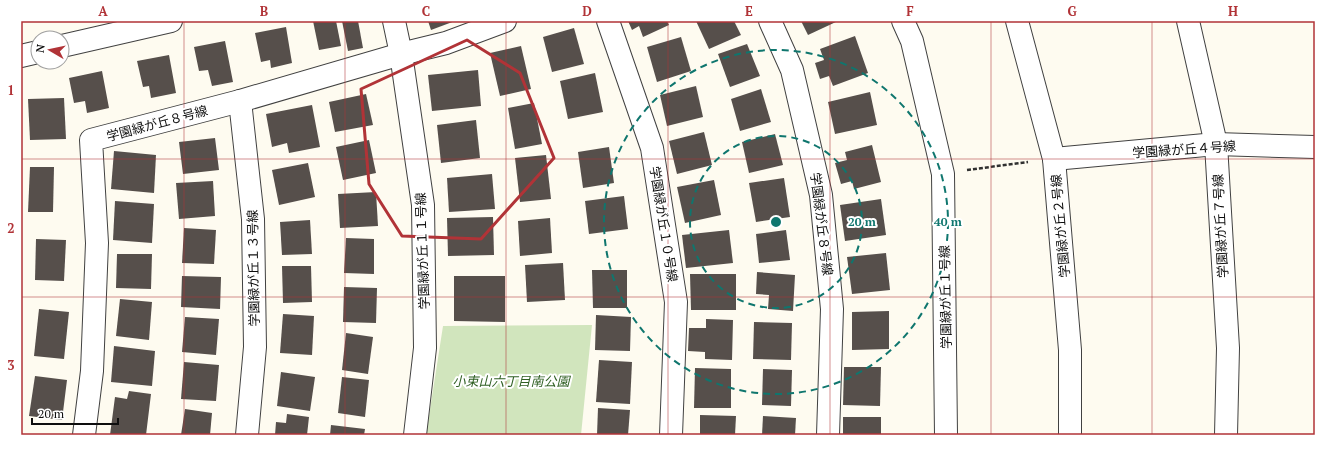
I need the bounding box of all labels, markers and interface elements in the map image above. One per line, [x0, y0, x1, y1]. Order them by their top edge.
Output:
text: A [98, 2, 108, 20]
text: B [260, 2, 268, 20]
text: C [422, 2, 430, 20]
text: D [582, 2, 592, 20]
text: E [745, 2, 753, 20]
text: F [906, 2, 914, 20]
text: G [1067, 2, 1077, 20]
text: H [1228, 2, 1238, 20]
north arrow [30, 30, 70, 70]
text: N [33, 43, 48, 54]
text: 1 [7, 81, 15, 99]
street label: 学園緑が丘８号線 [104, 101, 210, 145]
street label: 学園緑が丘４号線 [1131, 136, 1237, 162]
street label: 学園緑が丘１０号線 [646, 165, 682, 283]
street label: 学園緑が丘８号線 [807, 171, 837, 277]
street label: 学園緑が丘２号線 [1047, 173, 1073, 279]
street label: 学園緑が丘７号線 [1208, 174, 1232, 278]
street label: 学園緑が丘１１号線 [411, 192, 433, 310]
street label: 学園緑が丘１３号線 [243, 209, 263, 327]
text: 20 m [848, 214, 876, 229]
text: 40 m [934, 214, 962, 229]
centre of rings [769, 215, 783, 229]
text: 2 [7, 219, 15, 237]
street label: 学園緑が丘１号線 [935, 245, 955, 349]
text: 3 [7, 356, 15, 374]
park label: 小束山六丁目南公園 [452, 372, 571, 390]
scale bar [32, 400, 118, 426]
text: 20 m [38, 406, 65, 421]

